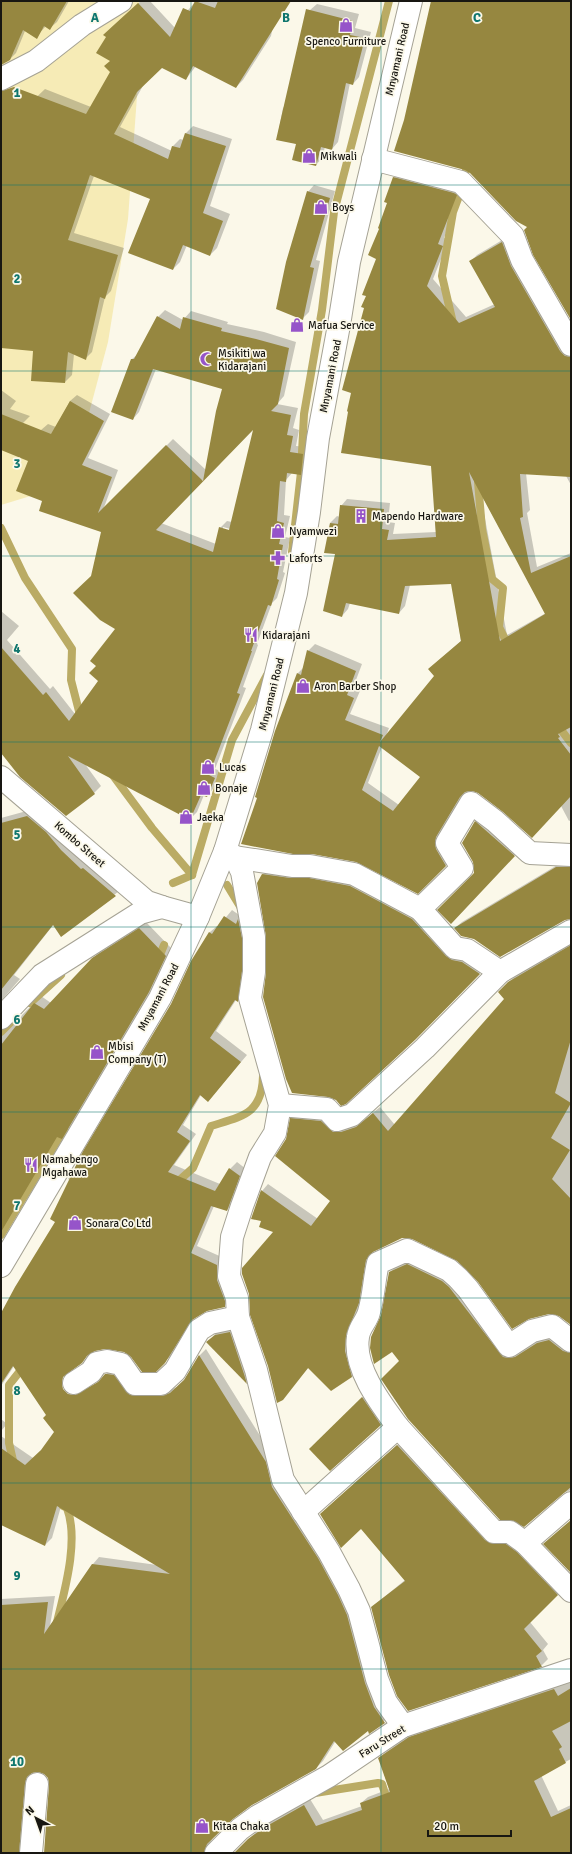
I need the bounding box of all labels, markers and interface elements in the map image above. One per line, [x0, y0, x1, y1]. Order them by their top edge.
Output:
text: A [91, 10, 100, 26]
text: B [282, 10, 290, 26]
text: C [473, 10, 481, 26]
shop icon: Spenco Furniture [338, 17, 354, 33]
street label: Mnyamani Road [383, 21, 412, 97]
place label: Spenco Furniture [306, 35, 386, 48]
text: 1 [13, 85, 21, 101]
shop icon: Mikwali [301, 148, 317, 164]
place label: Mikwali [320, 150, 357, 163]
shop icon: Boys [313, 199, 329, 215]
place label: Boys [332, 201, 354, 214]
text: 2 [13, 271, 21, 287]
shop icon: Mafua Service [289, 317, 305, 333]
place label: Mafua Service [308, 319, 375, 332]
street label: Mnyamani Road [317, 338, 344, 414]
place label: Msikiti wa Kidarajani [218, 347, 266, 373]
mosque icon: Msikiti wa Kidarajani [199, 351, 215, 367]
text: 3 [13, 456, 21, 472]
building icon: Mapendo Hardware [353, 508, 369, 524]
place label: Mapendo Hardware [372, 510, 463, 523]
shop icon: Nyamwezi [270, 523, 286, 539]
place label: Nyamwezi [289, 525, 337, 538]
pharmacy icon: Laforts [270, 550, 286, 566]
place label: Laforts [289, 552, 323, 565]
restaurant icon: Kidarajani [243, 627, 259, 643]
place label: Kidarajani [262, 629, 310, 642]
text: 4 [13, 641, 21, 657]
street label: Mnyamani Road [256, 656, 287, 732]
shop icon: Aron Barber Shop [295, 678, 311, 694]
place label: Aron Barber Shop [314, 680, 397, 693]
shop icon: Lucas [200, 759, 216, 775]
place label: Lucas [219, 761, 246, 774]
shop icon: Bonaje [196, 780, 212, 796]
place label: Bonaje [215, 782, 248, 795]
shop icon: Jaeka [178, 809, 194, 825]
place label: Jaeka [197, 811, 224, 824]
street label: Kombo Street [51, 819, 108, 870]
text: 5 [13, 827, 21, 843]
street label: Mnyamani Road [135, 961, 182, 1033]
text: 6 [13, 1012, 21, 1028]
place label: Mbisi Company (T) [108, 1040, 167, 1066]
shop icon: Mbisi Company (T) [89, 1044, 105, 1060]
place label: Namabengo Mgahawa [42, 1153, 99, 1179]
restaurant icon: Namabengo Mgahawa [23, 1157, 39, 1173]
text: 7 [13, 1198, 21, 1214]
shop icon: Sonara Co Ltd [67, 1215, 83, 1231]
place label: Sonara Co Ltd [86, 1217, 151, 1230]
text: 8 [13, 1383, 21, 1399]
text: 9 [13, 1568, 21, 1584]
street label: Faru Street [357, 1722, 408, 1761]
text: 10 [10, 1754, 24, 1770]
north arrow [16, 1798, 56, 1838]
text: N [23, 1803, 37, 1818]
scale bar [428, 1812, 511, 1838]
shop icon: Kitaa Chaka [194, 1818, 210, 1834]
text: 20 m [434, 1819, 459, 1834]
place label: Kitaa Chaka [213, 1820, 270, 1833]

